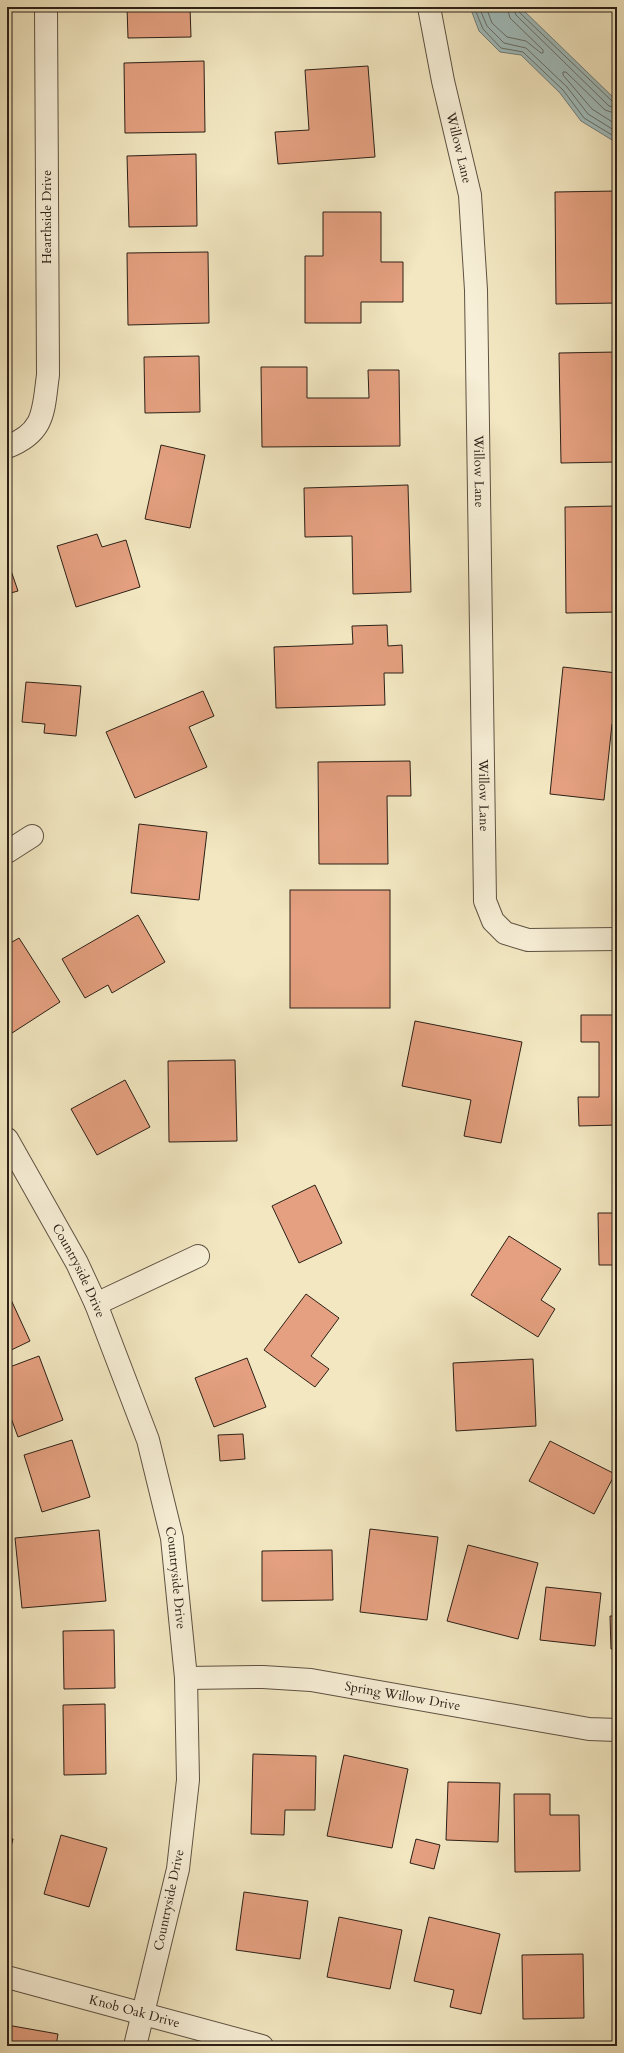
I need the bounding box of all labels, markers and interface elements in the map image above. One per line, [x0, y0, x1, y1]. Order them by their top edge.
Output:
street label: Willow Lane [441, 110, 476, 185]
street label: Hearthside Drive [38, 170, 56, 264]
street label: Willow Lane [469, 434, 488, 508]
street label: Willow Lane [474, 758, 493, 832]
street label: Countryside Drive [48, 1220, 109, 1320]
street label: Countryside Drive [160, 1525, 190, 1630]
street label: Spring Willow Drive [343, 1677, 462, 1715]
street label: Countryside Drive [149, 1848, 189, 1952]
street label: Knob Oak Drive [87, 1991, 182, 2032]

